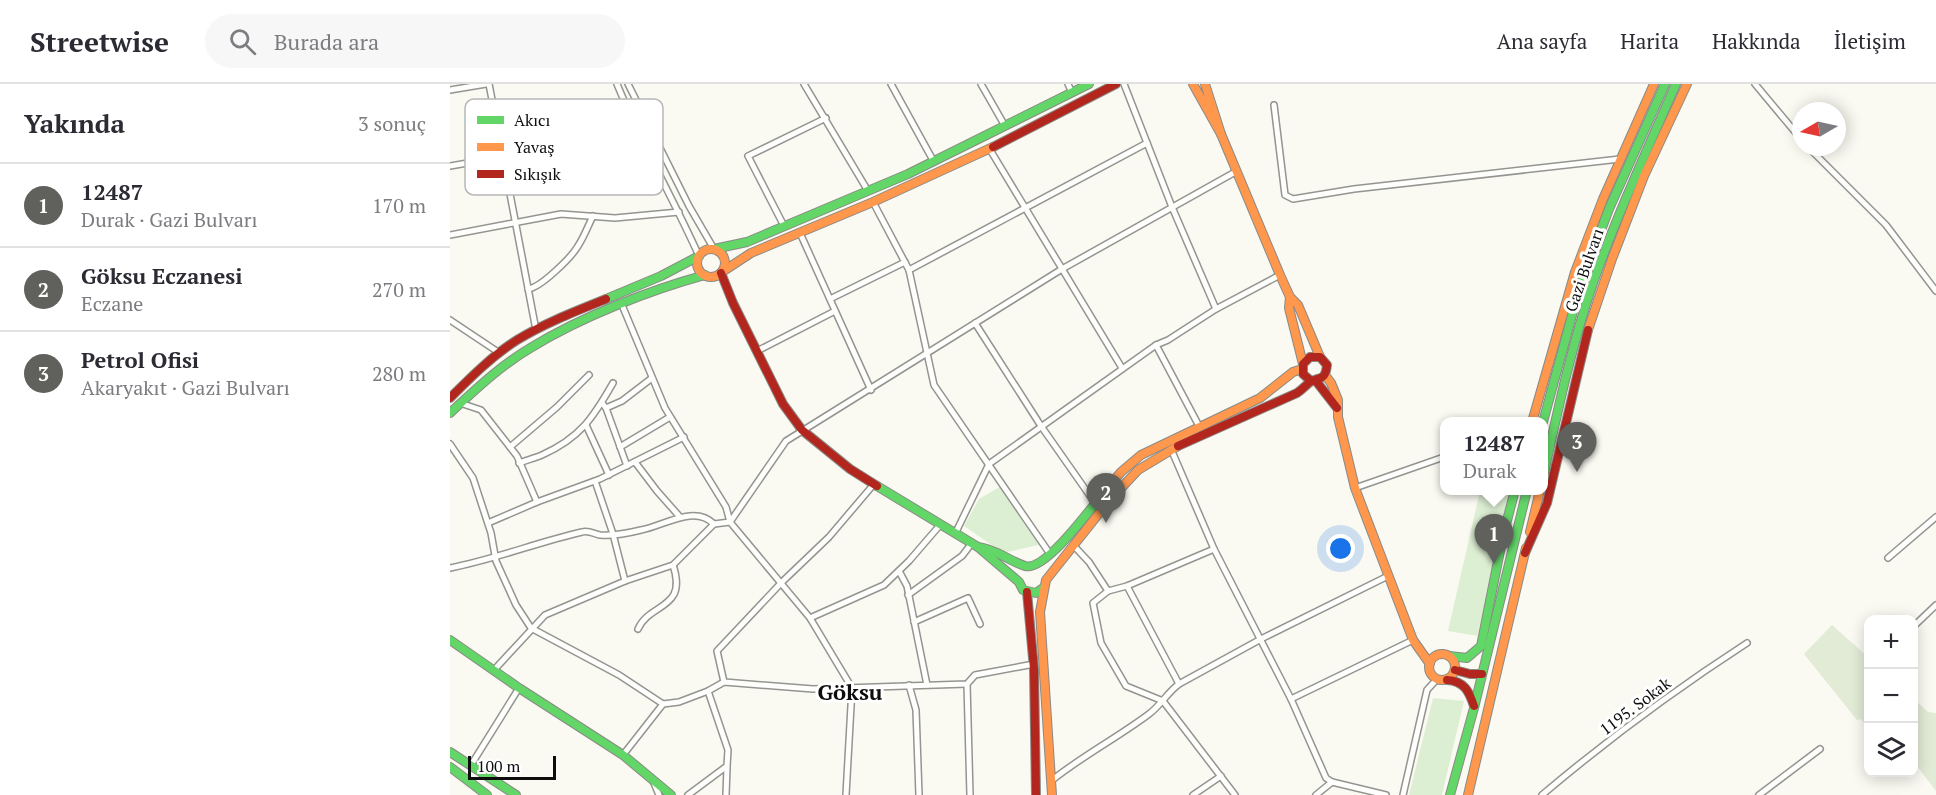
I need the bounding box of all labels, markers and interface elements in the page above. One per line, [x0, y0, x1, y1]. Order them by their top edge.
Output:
search box [205, 14, 625, 68]
text: Streetwise [30, 23, 169, 60]
icon: search [226, 25, 259, 58]
text: Burada ara [274, 27, 379, 56]
text: Ana sayfa [1497, 27, 1587, 55]
text: Harita [1620, 27, 1679, 55]
text: Hakkında [1712, 27, 1801, 55]
text: İletişim [1834, 27, 1906, 55]
legend [465, 99, 663, 195]
north arrow [1792, 102, 1846, 156]
text: Yakında [24, 106, 125, 140]
text: Akıcı [514, 109, 550, 131]
text: 3 sonuç [358, 110, 426, 137]
text: Yavaş [514, 136, 555, 158]
text: Sıkışık [514, 163, 562, 185]
text: 12487 [81, 177, 143, 206]
text: 1 [38, 192, 49, 219]
text: 170 m [372, 192, 426, 219]
text: Durak · Gazi Bulvarı [81, 206, 258, 233]
street label: Gazi Bulvarı [1560, 225, 1609, 315]
text: Göksu Eczanesi [81, 261, 243, 290]
text: 2 [38, 276, 49, 303]
text: 270 m [372, 276, 426, 303]
text: Eczane [81, 290, 143, 317]
text: Petrol Ofisi [81, 345, 199, 374]
text: 3 [38, 360, 49, 387]
text: 280 m [372, 360, 426, 387]
text: Akaryakıt · Gazi Bulvarı [81, 374, 290, 401]
popup [1440, 417, 1548, 495]
pin: 3 [1558, 422, 1596, 472]
text: 12487 [1463, 428, 1525, 457]
text: Durak [1463, 457, 1517, 484]
pin: 2 [1086, 474, 1126, 523]
pin: 1 [1474, 514, 1514, 564]
your location [1326, 534, 1355, 563]
map controls [1864, 615, 1918, 777]
button: + [1864, 615, 1918, 669]
button: − [1864, 669, 1918, 723]
street label: 1195. Sokak [1595, 672, 1676, 740]
district label: Göksu [817, 677, 883, 706]
button: layers [1864, 723, 1918, 777]
scale bar [468, 753, 556, 780]
text: 100 m [477, 755, 520, 777]

